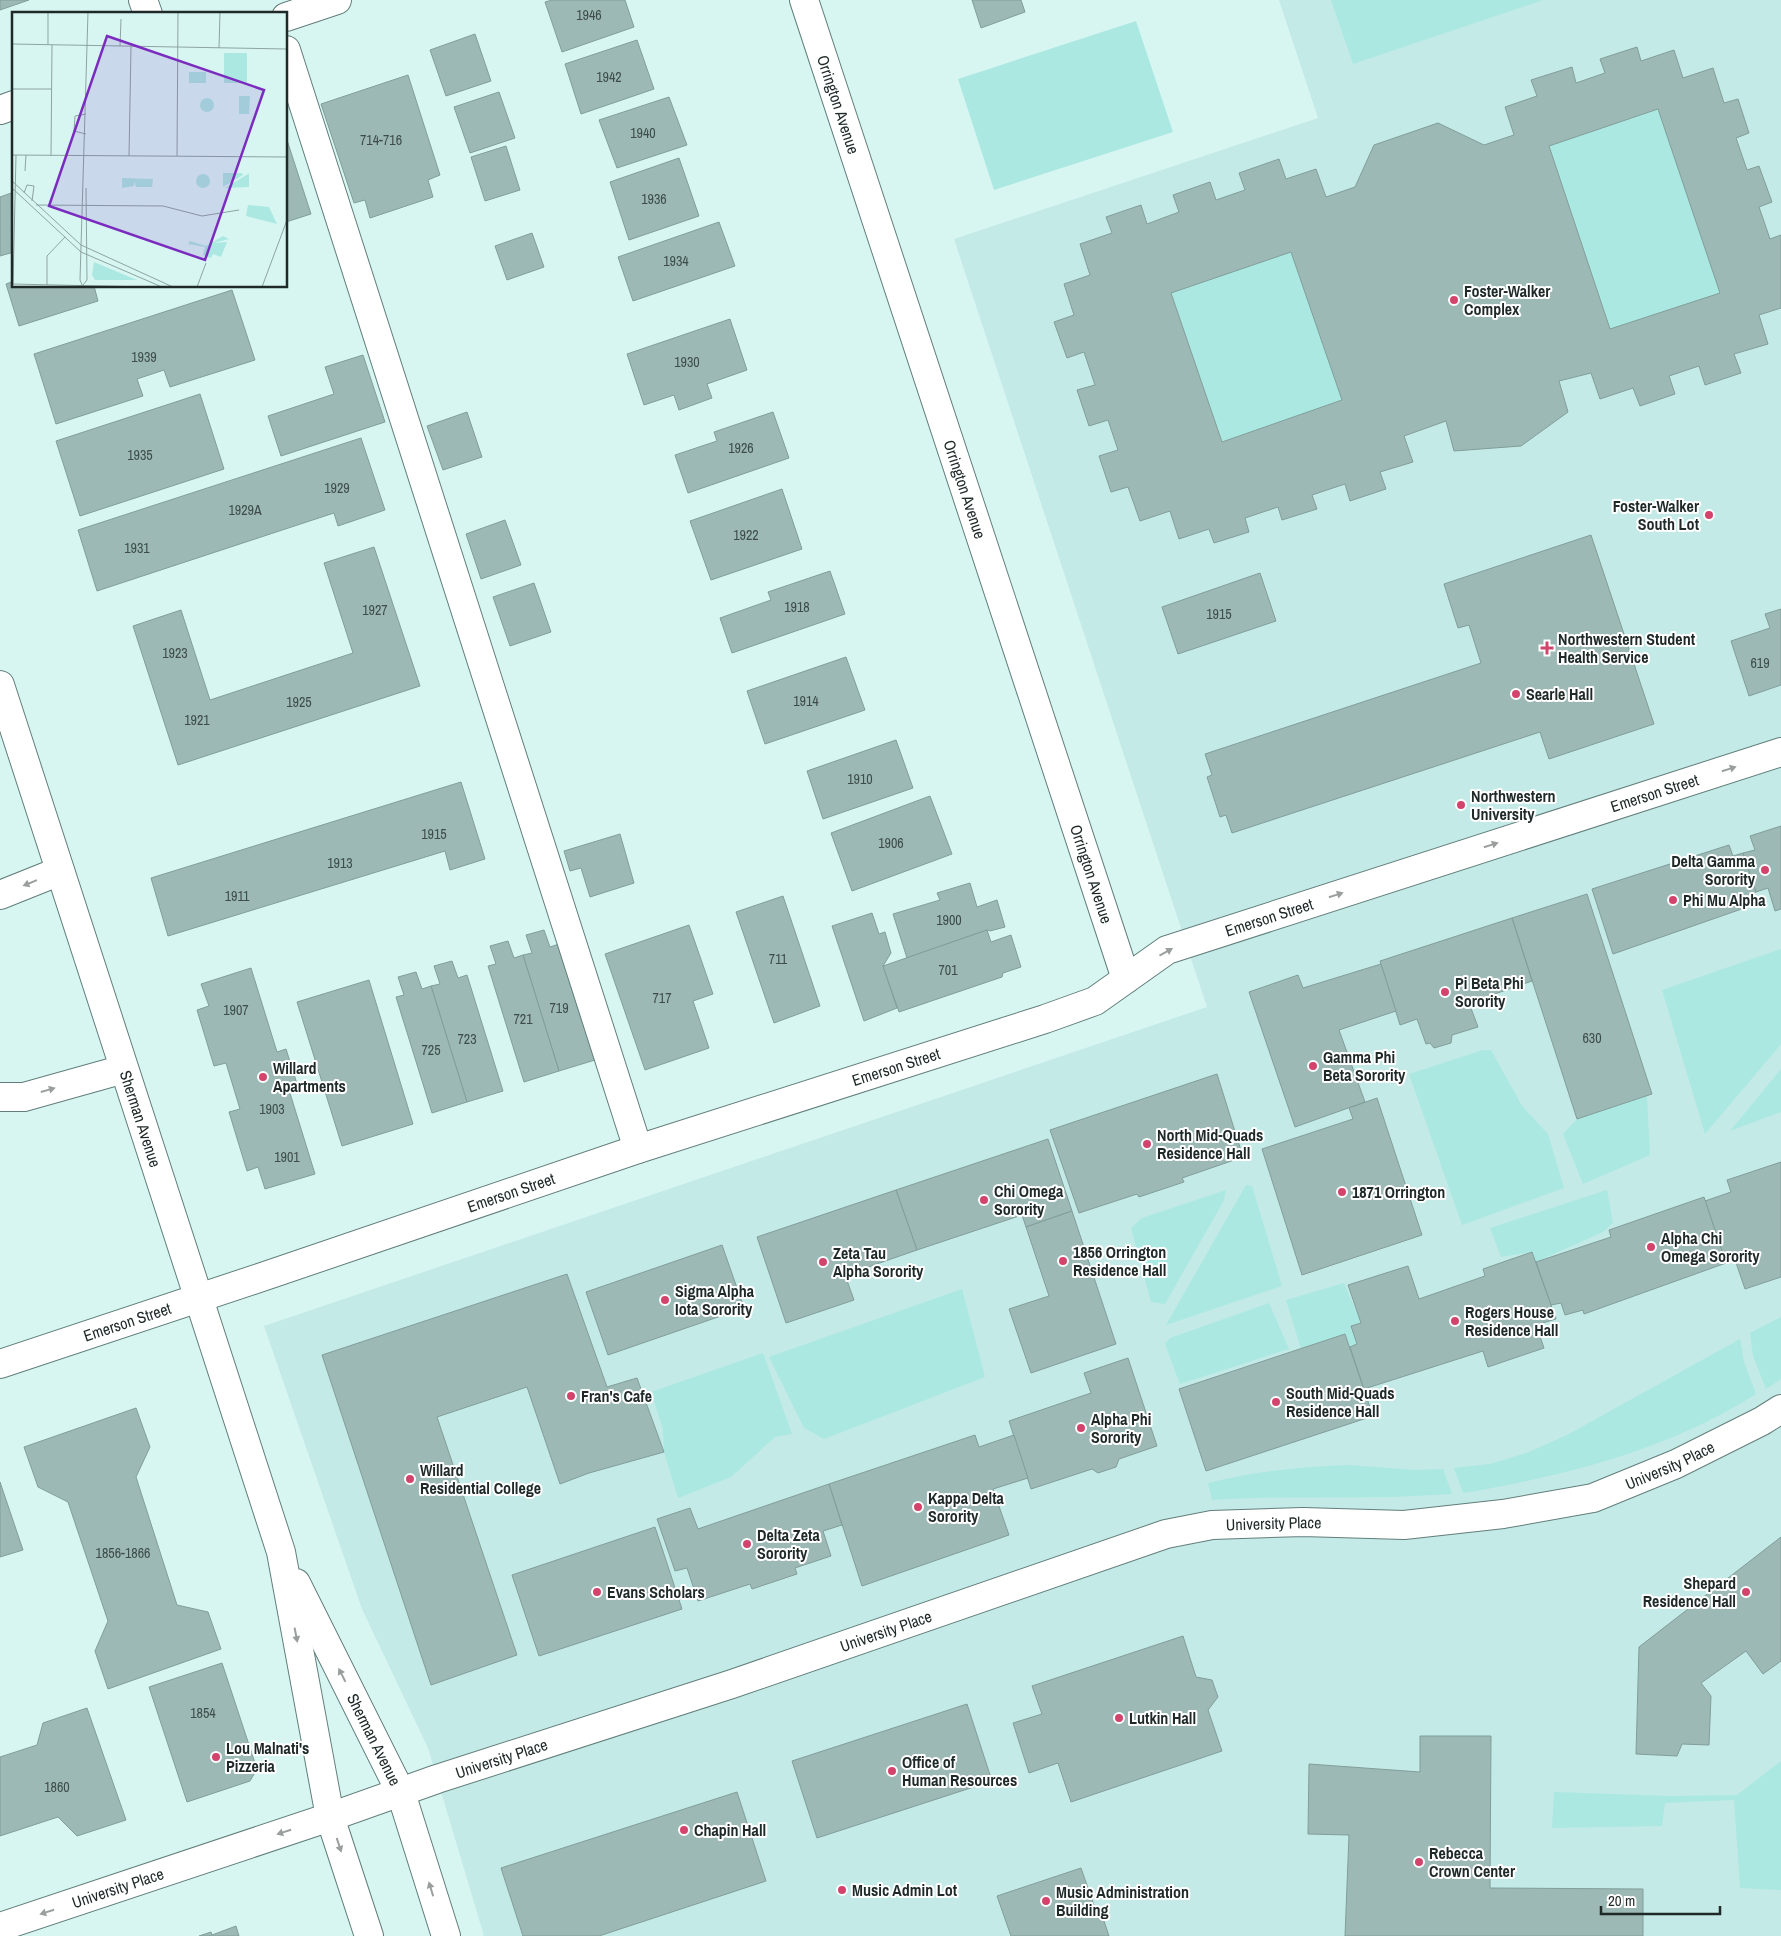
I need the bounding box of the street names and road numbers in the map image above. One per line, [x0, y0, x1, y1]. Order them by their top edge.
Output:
street label: Orrington Avenue [812, 52, 865, 157]
street label: Orrington Avenue [938, 437, 991, 541]
street label: Emerson Street [1608, 768, 1702, 817]
street label: Orrington Avenue [1065, 822, 1118, 926]
street label: Emerson Street [1222, 893, 1316, 942]
street label: Emerson Street [849, 1042, 943, 1091]
street label: Sherman Avenue [115, 1068, 167, 1170]
street label: Emerson Street [464, 1167, 558, 1217]
street label: Emerson Street [80, 1297, 174, 1347]
street label: University Place [1622, 1436, 1718, 1495]
street label: University Place [1225, 1511, 1322, 1536]
street label: University Place [837, 1605, 935, 1657]
street label: Sherman Avenue [342, 1690, 407, 1789]
street label: University Place [452, 1733, 550, 1783]
street label: University Place [69, 1862, 166, 1913]

